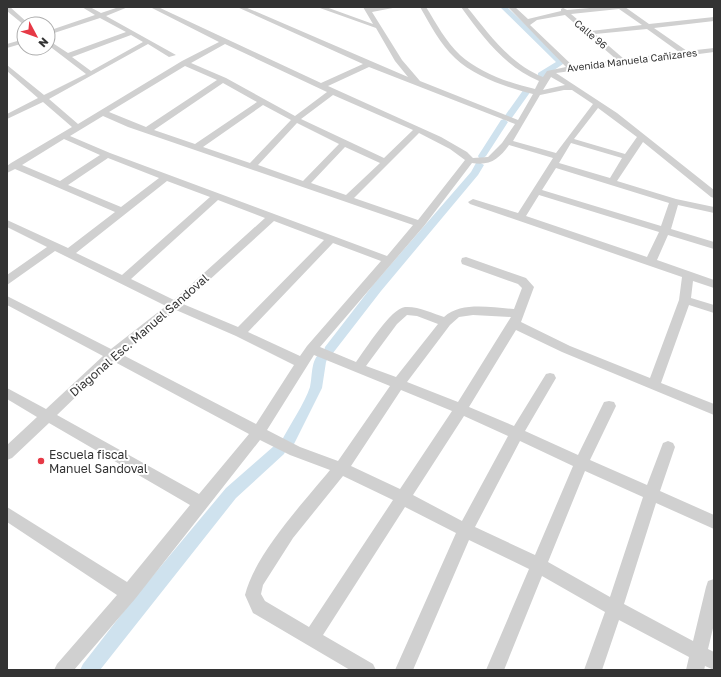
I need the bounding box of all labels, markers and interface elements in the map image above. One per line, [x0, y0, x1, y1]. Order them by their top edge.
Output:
north arrow [16, 16, 56, 56]
street label: Calle 96 [572, 17, 610, 51]
text: N [36, 35, 52, 50]
street label: Avenida Manuela Cañizares [566, 46, 698, 74]
street label: Diagonal Esc. Manuel Sandoval [66, 270, 212, 399]
place label: Escuela fiscal Manuel Sandoval [49, 447, 148, 476]
marker: Escuela fiscal Manuel Sandoval [36, 456, 46, 466]

